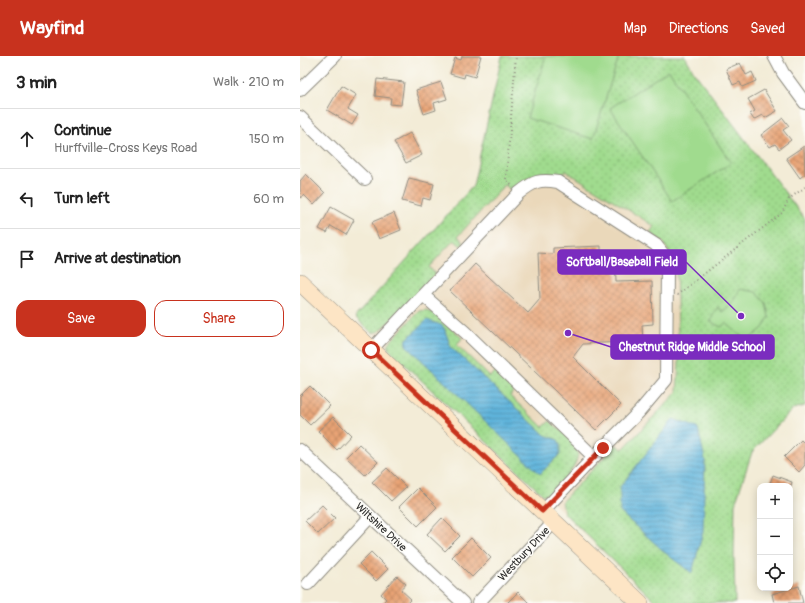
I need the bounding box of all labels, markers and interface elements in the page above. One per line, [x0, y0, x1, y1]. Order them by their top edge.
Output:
text: Wayfind [20, 16, 84, 40]
text: Map [624, 20, 647, 37]
text: Directions [669, 20, 728, 37]
text: Saved [750, 20, 785, 37]
text: 3 min [16, 72, 57, 93]
text: Walk · 210 m [213, 74, 284, 90]
text: Continue [54, 121, 112, 140]
icon: ahead [16, 128, 38, 150]
text: 150 m [249, 131, 284, 147]
text: Hurffville-Cross Keys Road [54, 140, 197, 156]
icon: left [16, 188, 38, 210]
text: Turn left [54, 189, 110, 208]
text: 60 m [253, 191, 284, 207]
icon: arrive [16, 248, 38, 270]
text: Arrive at destination [54, 249, 181, 268]
callout: Softball/Baseball Field [558, 250, 686, 274]
text: Softball/Baseball Field [566, 255, 678, 270]
button: Save [16, 300, 146, 337]
button: Share [154, 300, 284, 337]
callout: Chestnut Ridge Middle School [611, 335, 774, 359]
text: Chestnut Ridge Middle School [618, 340, 766, 355]
route start [362, 341, 380, 359]
route end [594, 439, 612, 457]
map controls [757, 483, 793, 591]
button: + [757, 483, 793, 519]
street label: Wiltshire Drive [353, 500, 410, 554]
button: − [757, 519, 793, 555]
street label: Westbury Drive [496, 524, 553, 584]
button: locate [757, 555, 793, 591]

